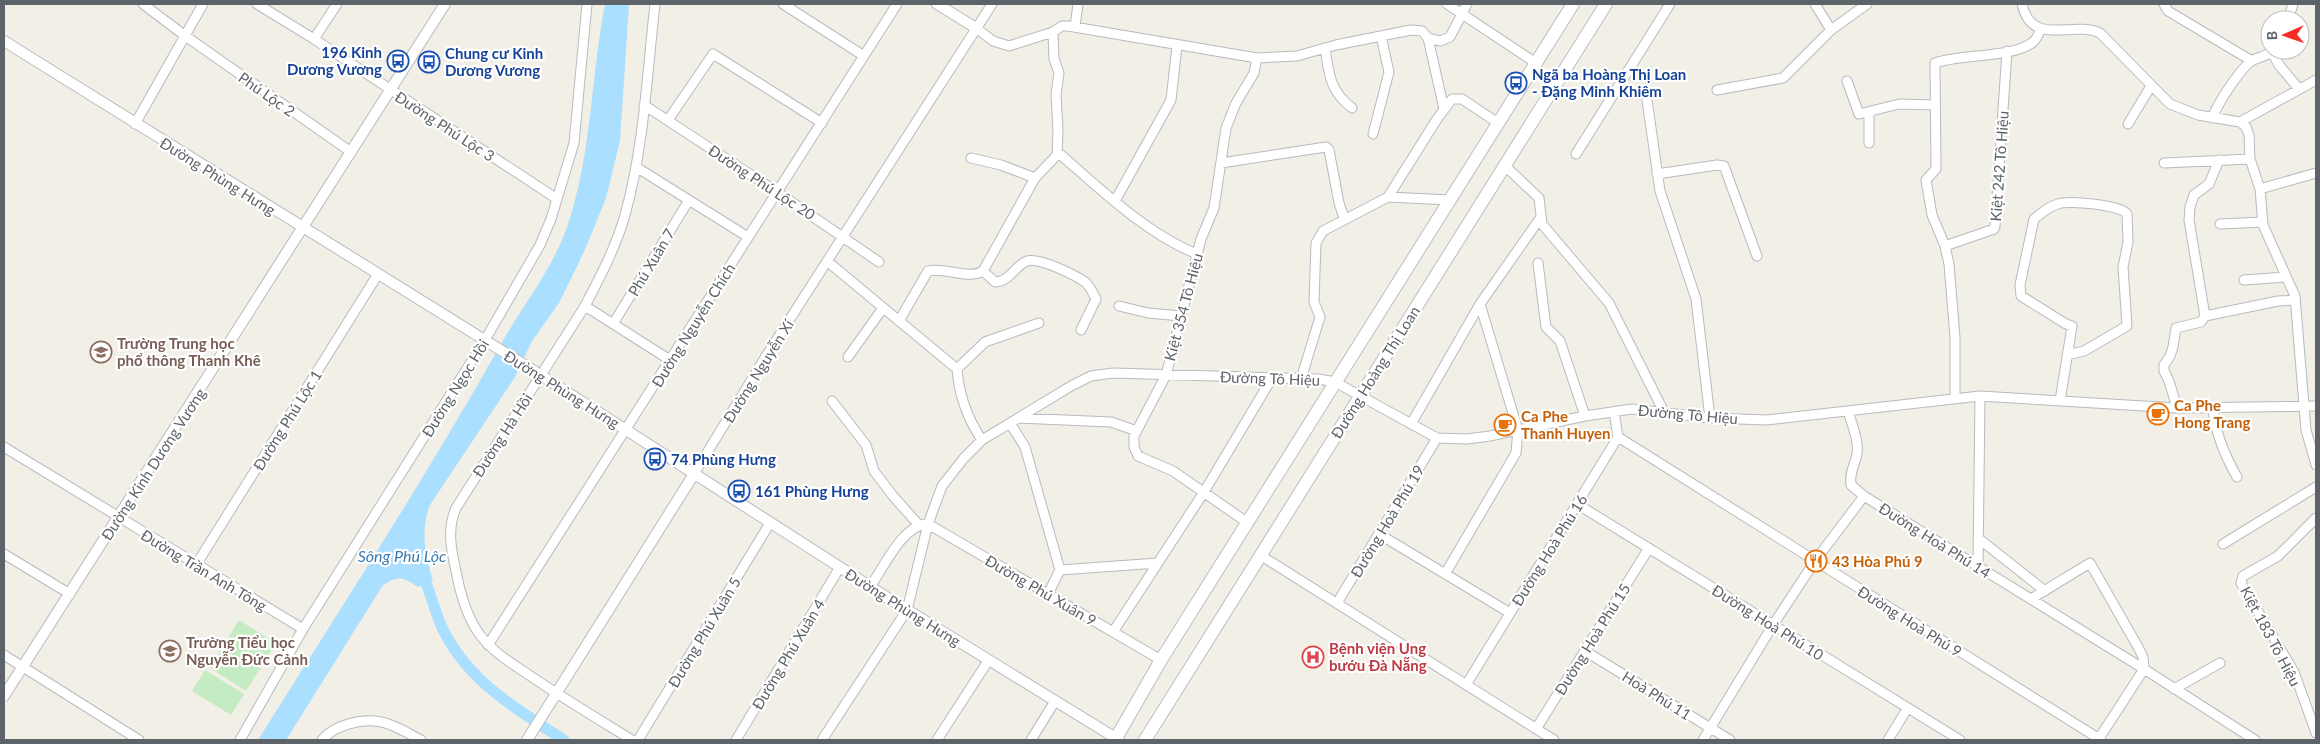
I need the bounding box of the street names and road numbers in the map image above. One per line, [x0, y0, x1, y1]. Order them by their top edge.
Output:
street label: Phú Lộc 2 [235, 68, 299, 120]
street label: Đường Phú Lộc 3 [392, 87, 498, 165]
street label: Kiệt 242 Tô Hiệu [1986, 110, 2012, 222]
street label: Đường Phùng Hưng [157, 133, 279, 219]
street label: Đường Phú Lộc 20 [705, 141, 819, 223]
street label: Phú Xuân 7 [624, 225, 678, 299]
street label: Kiệt 354 Tô Hiệu [1160, 251, 1206, 363]
street label: Đường Nguyễn Chích [648, 260, 738, 390]
street label: Đường Hoàng Thị Loan [1327, 302, 1423, 442]
street label: Đường Nguyễn Xí [719, 315, 798, 426]
street label: Đường Ngọc Hồi [418, 336, 492, 440]
street label: Đường Phùng Hưng [501, 346, 623, 432]
street label: Đường Phú Lộc 1 [249, 366, 325, 474]
street label: Đường Tô Hiệu [1220, 367, 1320, 389]
street label: Đường Kinh Dương Vương [97, 384, 209, 543]
street label: Đường Hà Hồi [468, 390, 536, 480]
street label: Đường Tô Hiệu [1637, 401, 1739, 427]
street label: Đường Hoà Phú 19 [1346, 462, 1428, 580]
street label: Đường Hoà Phú 16 [1507, 491, 1591, 609]
street label: Đường Hoà Phú 14 [1876, 498, 1994, 582]
street label: Đường Trần Anh Tông [138, 525, 270, 615]
street label: Đường Phú Xuân 9 [982, 551, 1100, 629]
street label: Đường Phùng Hưng [842, 564, 964, 650]
street label: Đường Phú Xuân 5 [664, 574, 744, 690]
street label: Đường Hoà Phú 15 [1550, 580, 1634, 698]
street label: Đường Hoà Phú 10 [1709, 580, 1827, 664]
street label: Đường Hoà Phú 9 [1855, 582, 1965, 660]
street label: Kiệt 183 Tô Hiệu [2237, 583, 2305, 689]
street label: Đường Phú Xuân 4 [748, 595, 828, 712]
street label: Hoà Phú 11 [1619, 667, 1695, 723]

